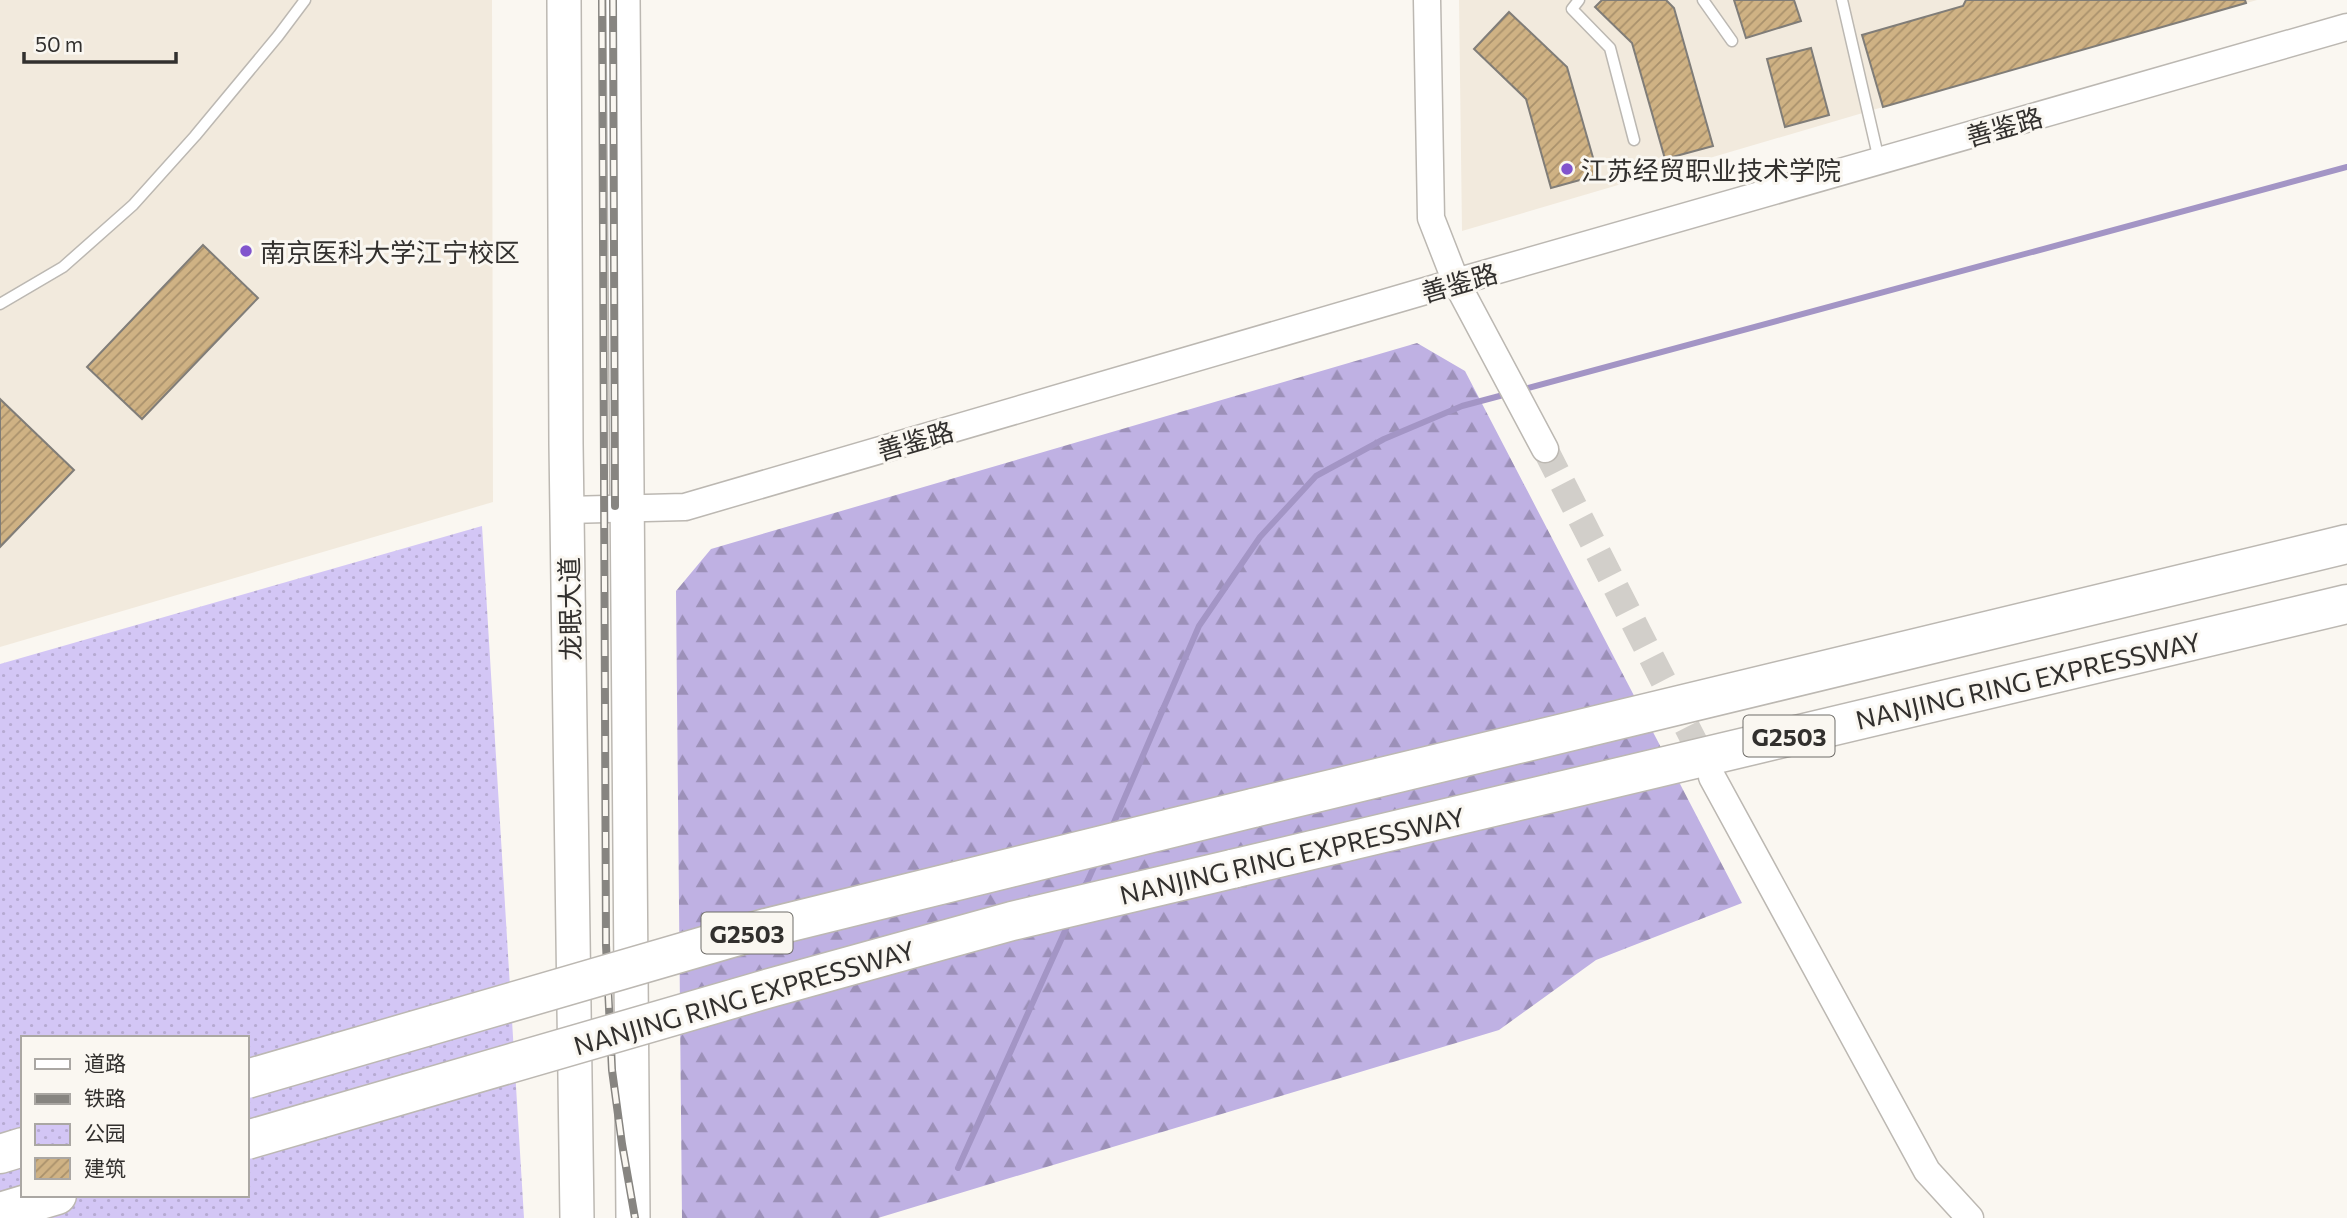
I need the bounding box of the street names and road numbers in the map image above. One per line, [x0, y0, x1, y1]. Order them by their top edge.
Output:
street label: 善鉴路 [1962, 100, 2046, 152]
street label: 善鉴路 [1417, 256, 1501, 308]
street label: 善鉴路 [873, 414, 957, 466]
street label: 龙眠大道 [553, 557, 585, 661]
street label: NANJING RING EXPRESSWAY [1852, 625, 2204, 735]
road number: G2503 [1744, 716, 1834, 756]
street label: NANJING RING EXPRESSWAY [1116, 800, 1468, 910]
road number: G2503 [702, 912, 792, 953]
street label: NANJING RING EXPRESSWAY [570, 933, 918, 1061]

